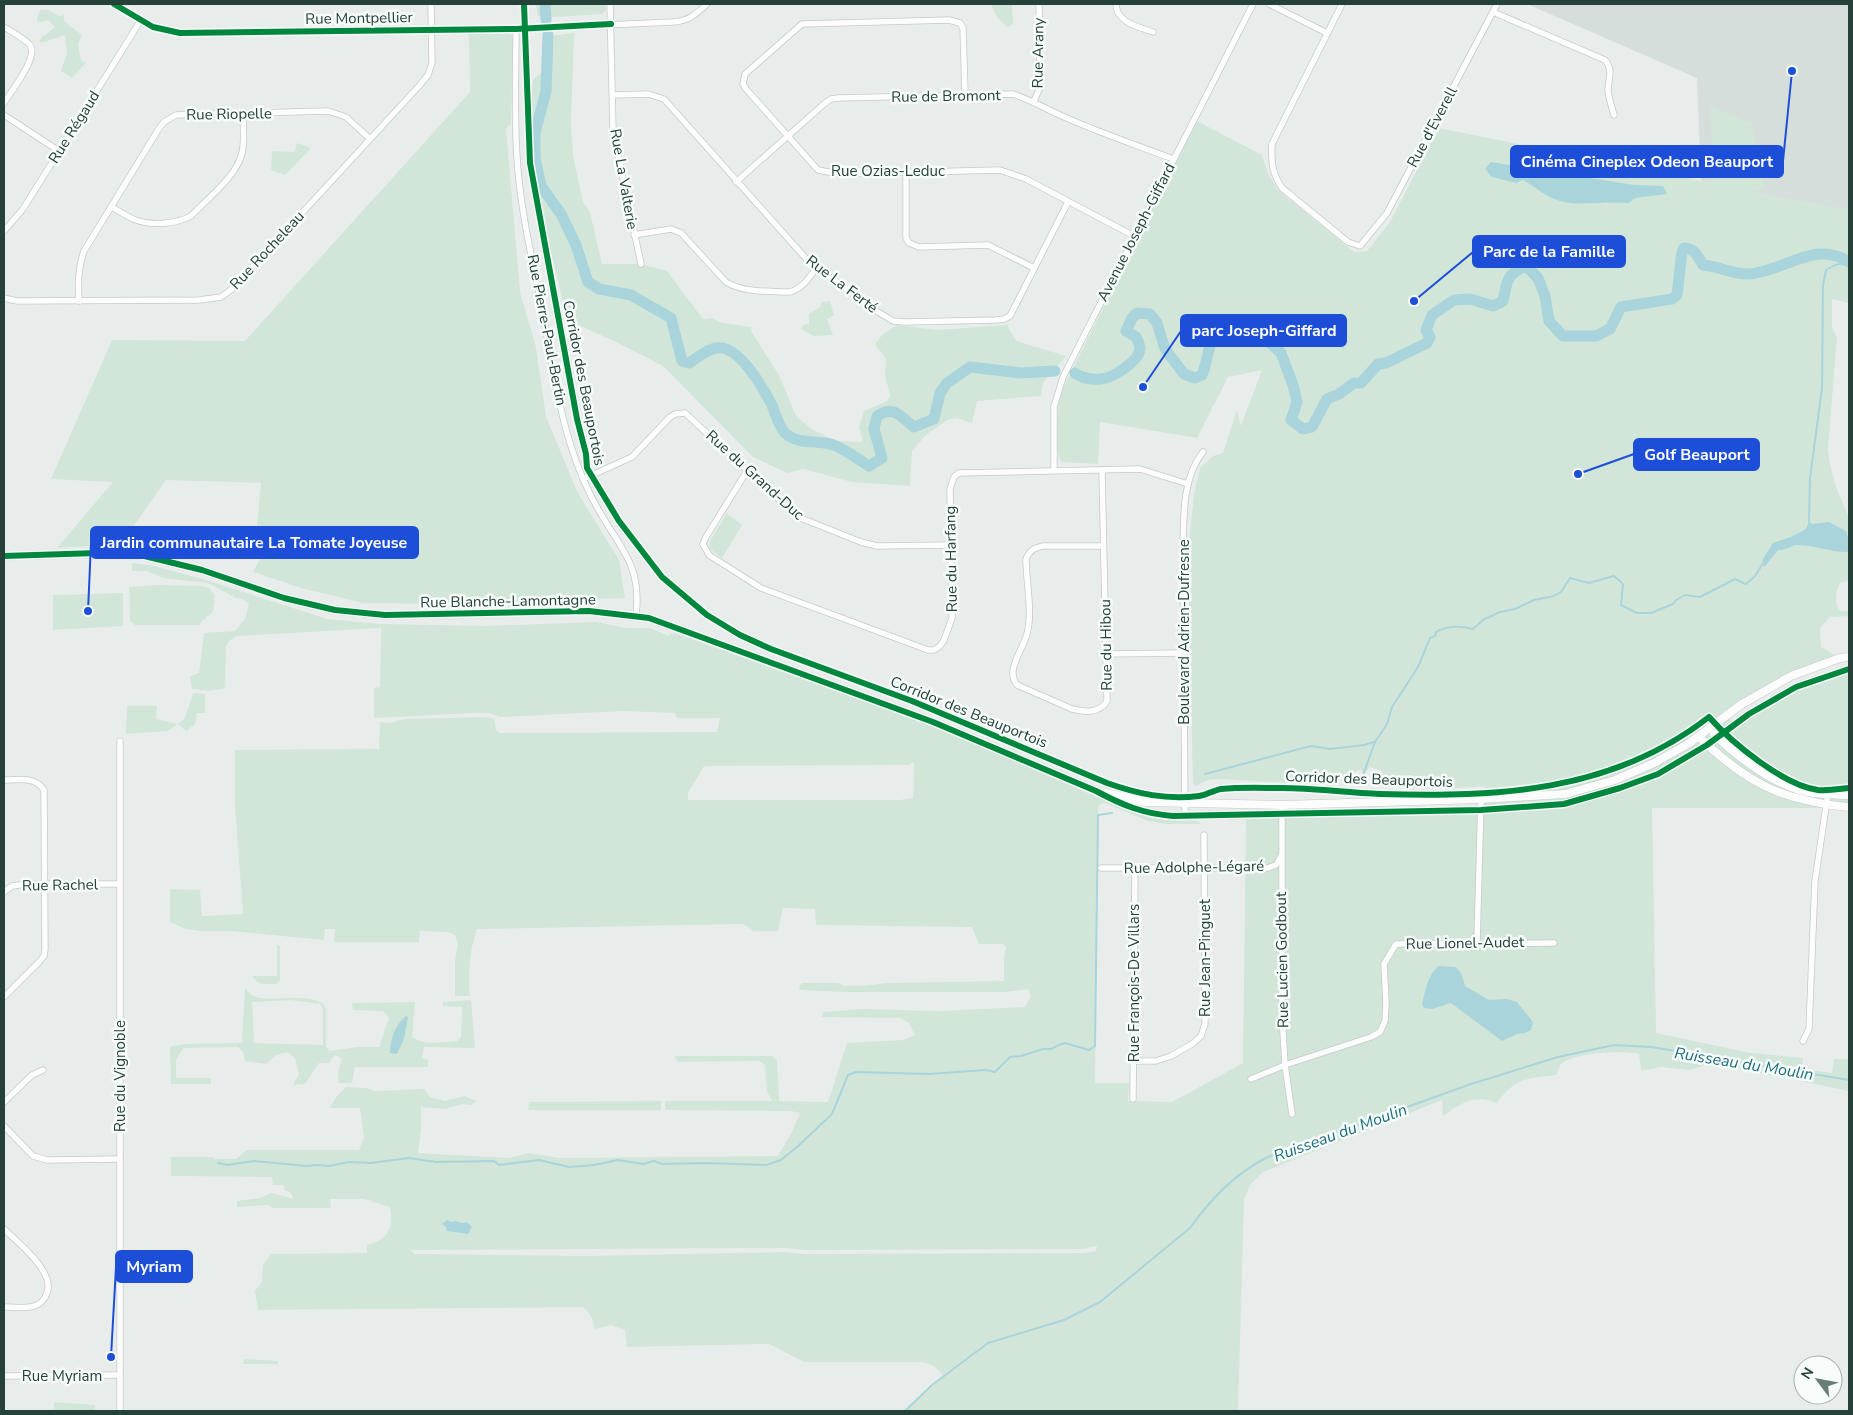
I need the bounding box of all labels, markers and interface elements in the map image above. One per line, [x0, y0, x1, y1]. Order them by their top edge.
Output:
street label: Rue Montpellier [305, 7, 414, 29]
street label: Rue Arany [1027, 17, 1049, 88]
street label: Rue d'Everell [1402, 83, 1462, 171]
street label: Rue de Bromont [891, 85, 1002, 107]
street label: Rue Régaud [44, 87, 104, 167]
street label: Rue Riopelle [186, 103, 272, 125]
street label: Rue La Valterie [605, 127, 643, 231]
callout: Cinéma Cineplex Odeon Beauport [1511, 146, 1783, 177]
text: Cinéma Cineplex Odeon Beauport [1521, 151, 1774, 173]
street label: Avenue Joseph-Giffard [1092, 159, 1180, 305]
street label: Rue Ozias-Leduc [831, 161, 945, 181]
street label: Rue Rocheleau [225, 206, 309, 294]
callout: Parc de la Famille [1473, 236, 1625, 267]
text: Parc de la Famille [1483, 241, 1615, 263]
street label: Rue La Ferté [802, 250, 882, 318]
street label: Rue Pierre-Paul-Bertin [523, 253, 571, 407]
street label: Corridor des Beauportois [558, 299, 610, 467]
callout: parc Joseph-Giffard [1181, 315, 1346, 346]
text: parc Joseph-Giffard [1191, 320, 1337, 342]
street label: Rue du Grand-Duc [702, 426, 808, 524]
callout: Golf Beauport [1634, 439, 1759, 470]
text: Golf Beauport [1644, 444, 1751, 466]
street label: Rue du Harfang [940, 506, 962, 612]
callout: Jardin communautaire La Tomate Joyeuse [91, 527, 418, 558]
text: Jardin communautaire La Tomate Joyeuse [100, 532, 408, 554]
street label: Boulevard Adrien-Dufresne [1174, 539, 1194, 725]
street label: Rue Blanche-Lamontagne [420, 589, 596, 613]
street label: Rue du Hibou [1095, 599, 1117, 691]
street label: Corridor des Beauportois [887, 671, 1051, 753]
street label: Corridor des Beauportois [1285, 766, 1453, 792]
street label: Rue Adolphe-Légaré [1124, 856, 1264, 878]
street label: Rue Rachel [22, 874, 99, 896]
street label: Rue Lucien Godbout [1271, 891, 1293, 1028]
street label: Rue Jean-Pinguet [1195, 898, 1215, 1017]
street label: Rue François-De Villars [1124, 904, 1144, 1062]
street label: Rue Lionel-Audet [1406, 932, 1525, 954]
street label: Rue du Vignoble [110, 1020, 130, 1132]
water label: Ruisseau du Moulin [1673, 1042, 1815, 1086]
water label: Ruisseau du Moulin [1271, 1099, 1410, 1167]
callout: Myriam [116, 1251, 192, 1282]
text: Myriam [126, 1256, 182, 1278]
north arrow [1793, 1355, 1843, 1405]
text: N [1797, 1364, 1818, 1383]
street label: Rue Myriam [22, 1366, 102, 1386]

